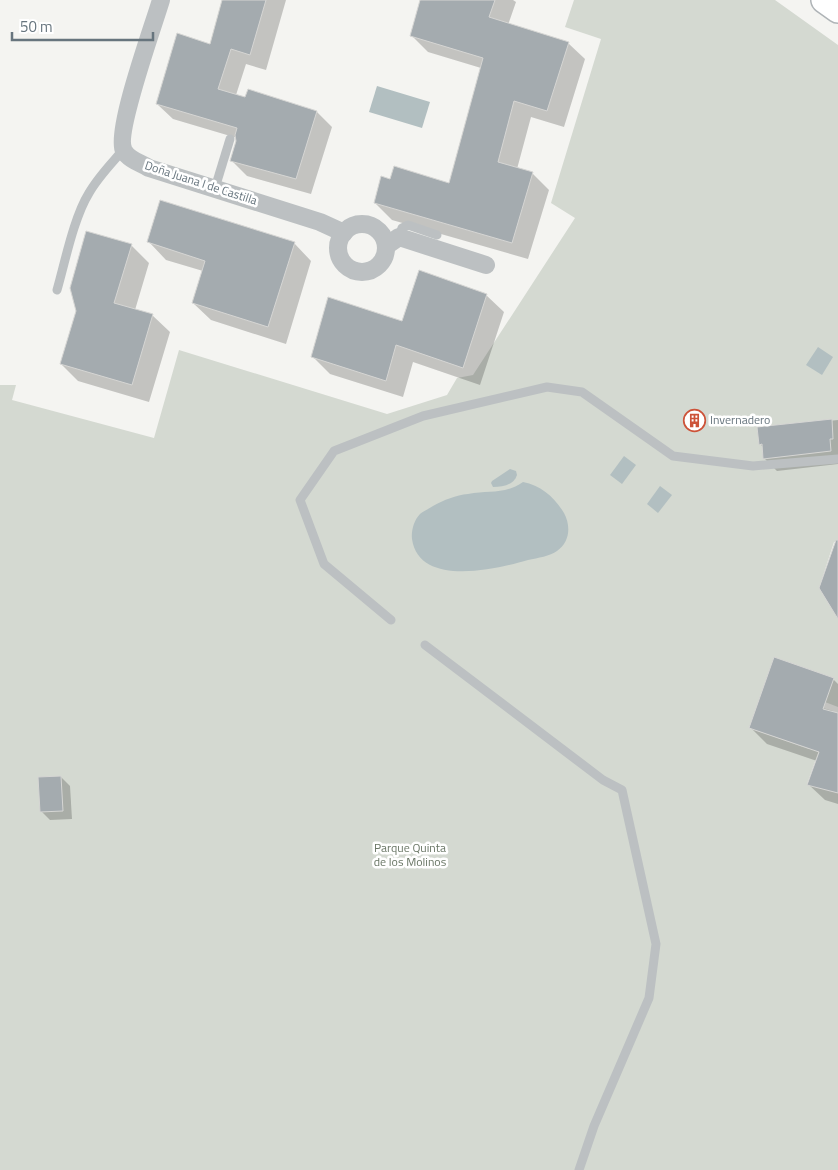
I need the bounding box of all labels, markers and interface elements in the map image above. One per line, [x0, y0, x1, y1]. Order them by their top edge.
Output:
scale bar [12, 10, 154, 42]
text: 50 m [20, 15, 53, 38]
street label: Doña Juana I de Castilla [142, 155, 260, 210]
building icon: Invernadero [682, 408, 706, 432]
place label: Invernadero [710, 410, 770, 429]
park label: Parque Quinta de los Molinos [374, 838, 447, 871]

